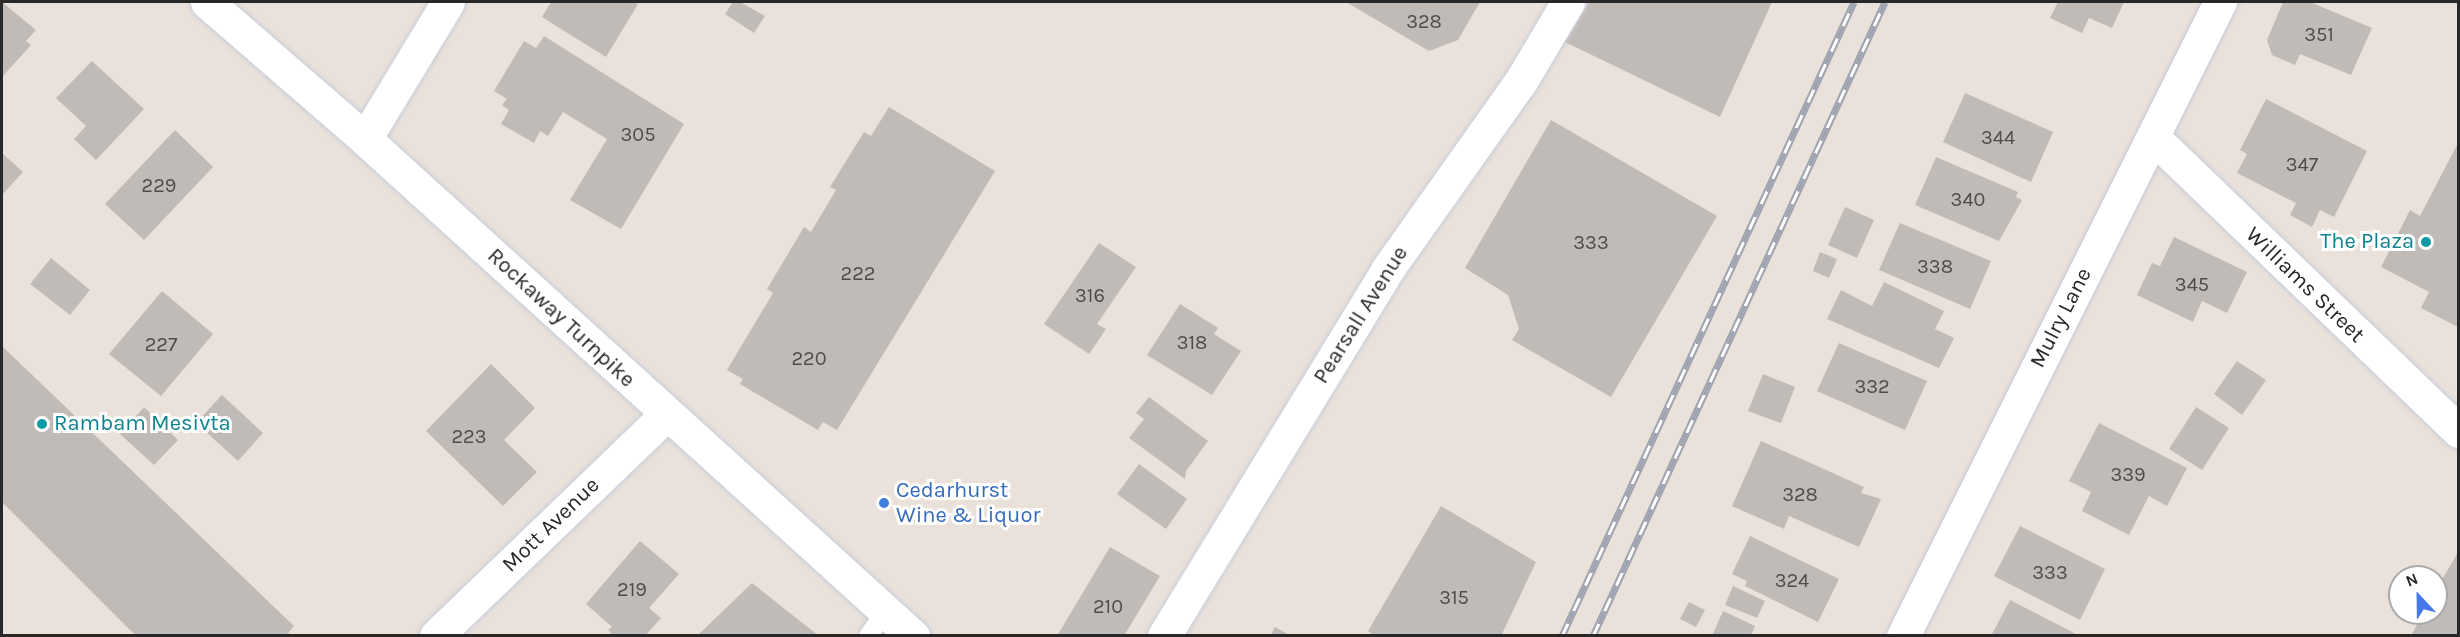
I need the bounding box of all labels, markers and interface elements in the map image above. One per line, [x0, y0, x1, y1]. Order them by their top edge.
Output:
house number: 328 [1406, 9, 1442, 33]
house number: 351 [2304, 22, 2334, 46]
house number: 305 [621, 122, 655, 146]
house number: 344 [1981, 125, 2015, 149]
house number: 347 [2286, 152, 2318, 176]
house number: 229 [142, 173, 176, 197]
house number: 340 [1951, 187, 1985, 211]
street label: Williams Street [2240, 222, 2370, 348]
place label: The Plaza [2320, 229, 2414, 255]
house number: 333 [1573, 230, 1609, 254]
marker: The Plaza [2419, 235, 2433, 249]
street label: Pearsall Avenue [1308, 241, 1414, 389]
street label: Rockaway Turnpike [482, 243, 640, 393]
house number: 338 [1917, 254, 1953, 278]
house number: 222 [841, 261, 875, 285]
street label: Mulry Lane [2025, 264, 2097, 372]
house number: 345 [2175, 272, 2209, 296]
house number: 316 [1075, 283, 1105, 307]
house number: 318 [1177, 330, 1207, 354]
house number: 227 [145, 332, 177, 356]
house number: 220 [791, 346, 827, 370]
house number: 332 [1854, 374, 1890, 398]
place label: Rambam Mesivta [54, 411, 231, 437]
marker: Rambam Mesivta [35, 417, 49, 431]
house number: 223 [452, 424, 486, 448]
house number: 339 [2110, 462, 2146, 486]
street label: Mott Avenue [497, 472, 605, 578]
place label: Cedarhurst Wine & Liquor [896, 477, 1040, 528]
house number: 328 [1782, 482, 1818, 506]
marker: Cedarhurst Wine & Liquor [877, 496, 891, 510]
house number: 333 [2032, 560, 2068, 584]
north arrow [2388, 565, 2448, 625]
house number: 324 [1775, 568, 1809, 592]
text: N [2403, 569, 2421, 591]
house number: 219 [617, 577, 647, 601]
house number: 315 [1439, 585, 1469, 609]
house number: 210 [1093, 594, 1123, 618]

